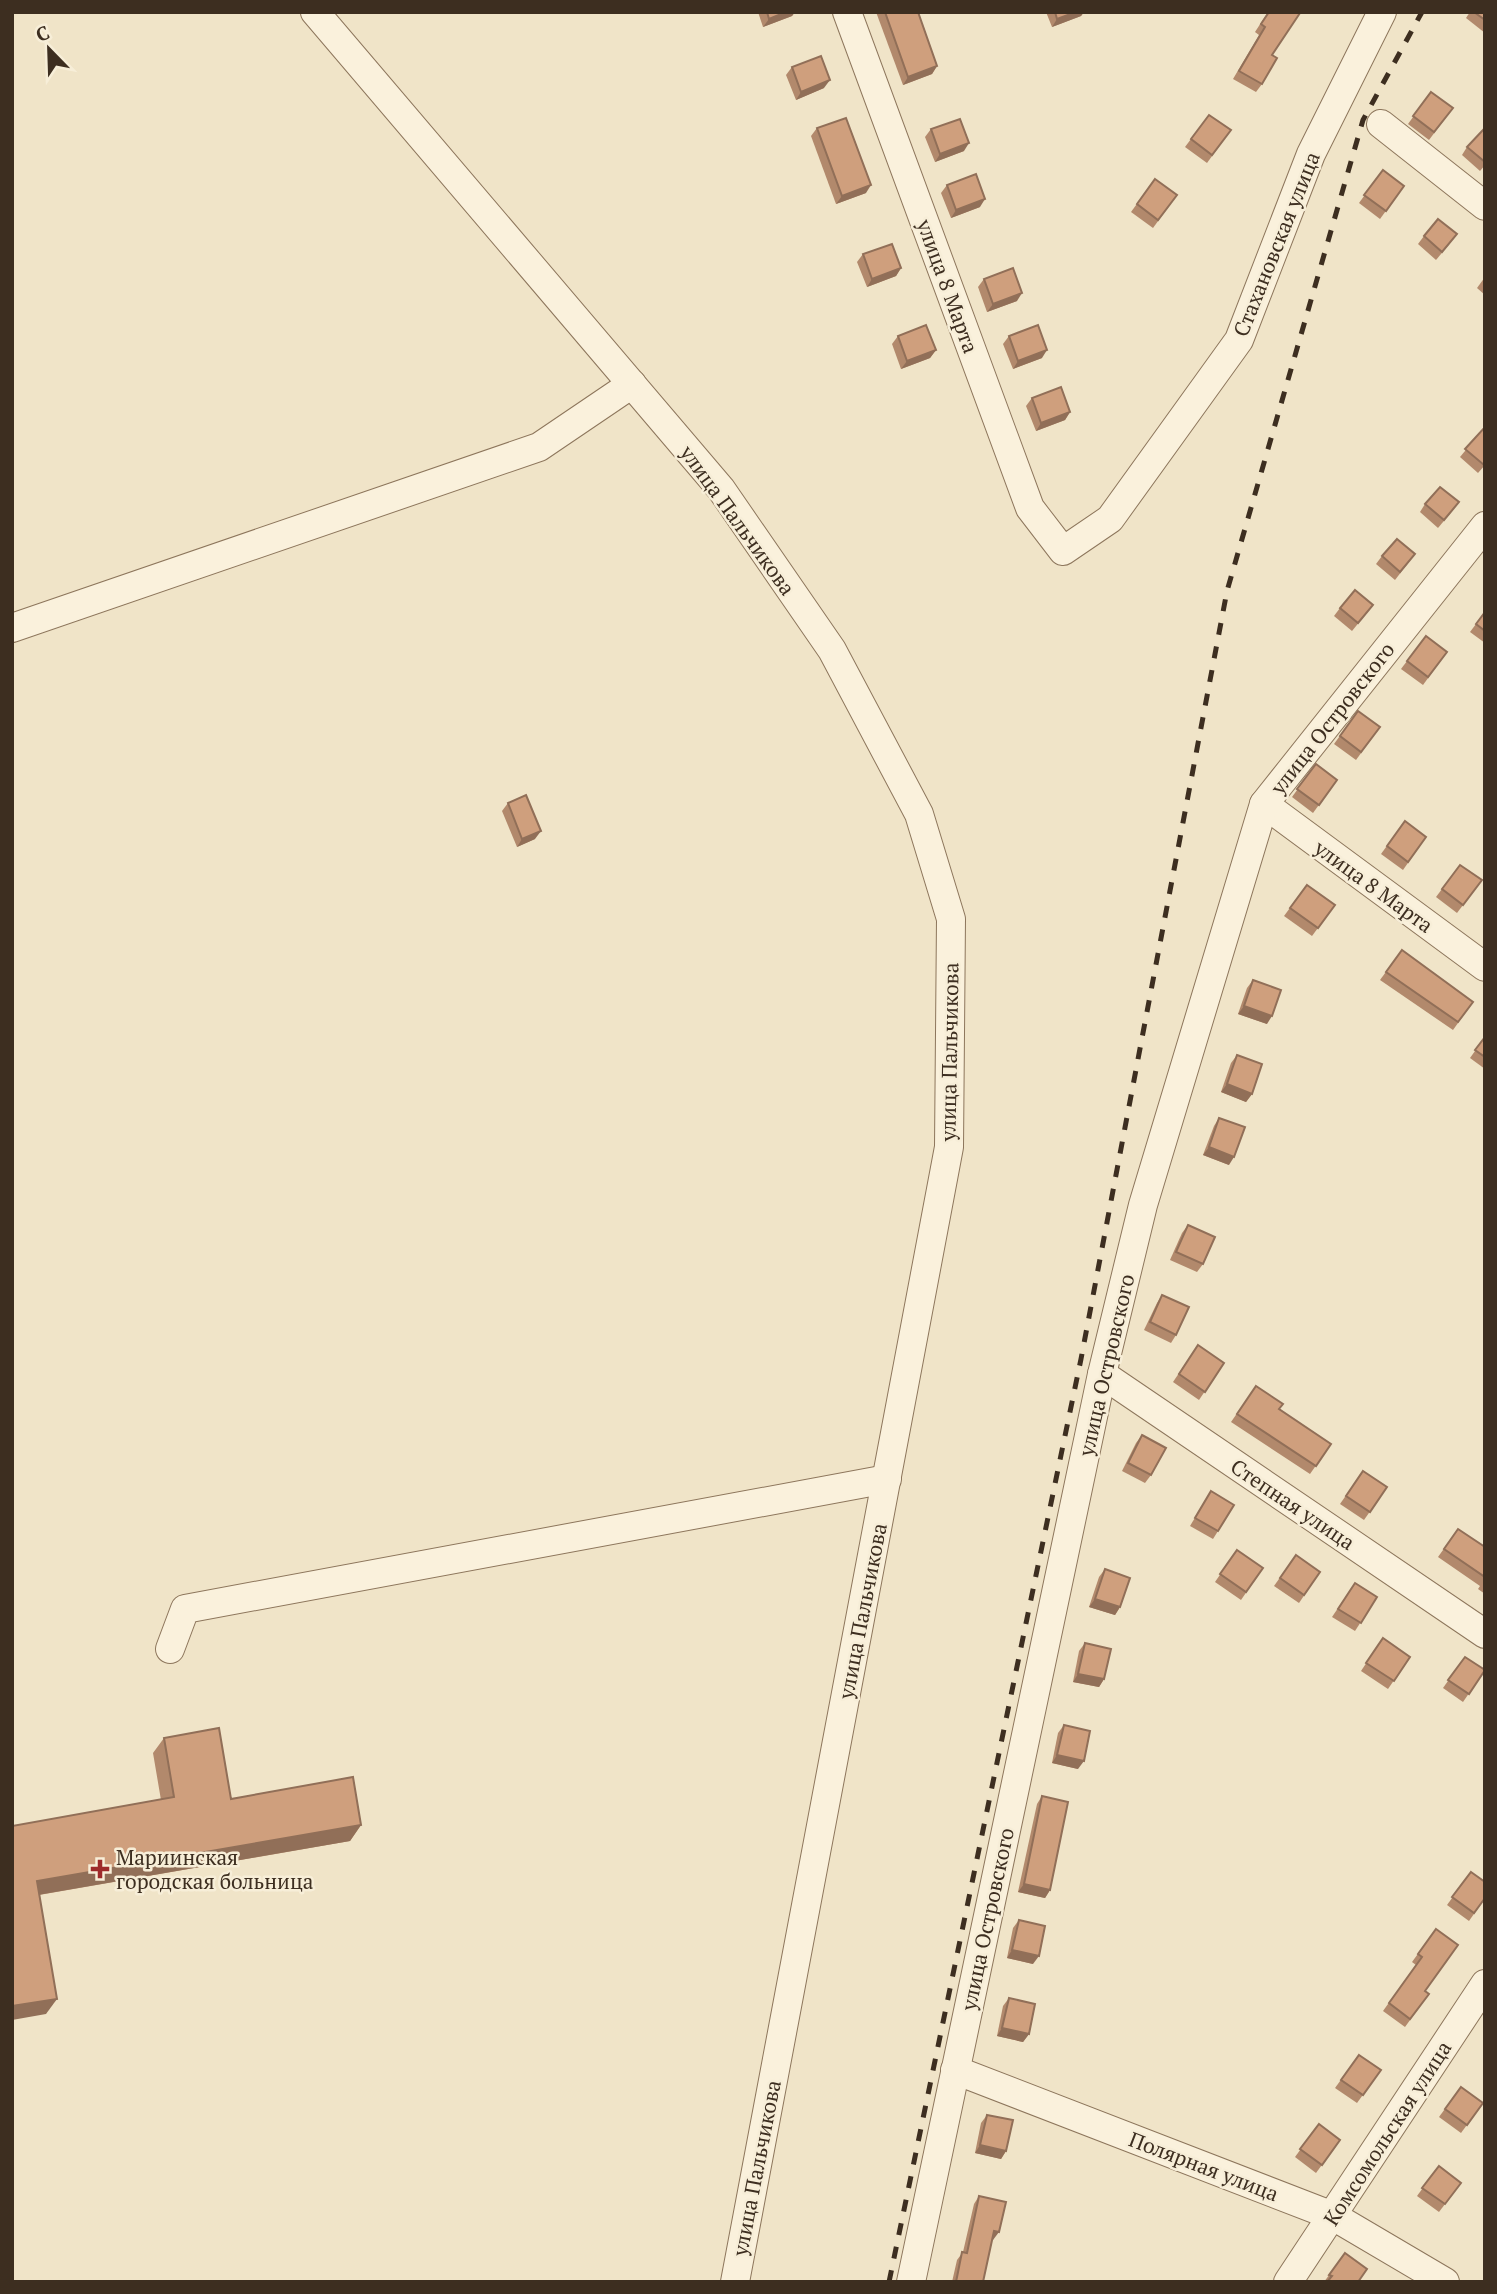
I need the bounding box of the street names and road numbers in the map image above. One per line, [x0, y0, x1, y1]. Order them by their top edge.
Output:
street label: Стахановская улица [1226, 147, 1326, 340]
street label: улица 8 Марта [910, 214, 985, 357]
street label: улица Пальчикова [674, 439, 802, 601]
street label: улица Островского [1263, 636, 1400, 801]
street label: улица 8 Марта [1308, 833, 1439, 939]
street label: улица Пальчикова [933, 962, 965, 1143]
street label: улица Островского [1071, 1271, 1141, 1460]
street label: Степная улица [1225, 1452, 1361, 1556]
street label: улица Пальчикова [831, 1520, 893, 1702]
street label: улица Островского [954, 1825, 1020, 2014]
street label: Комсомольская улица [1317, 2035, 1458, 2231]
street label: улица Пальчикова [725, 2077, 787, 2259]
street label: Полярная улица [1125, 2125, 1283, 2208]

